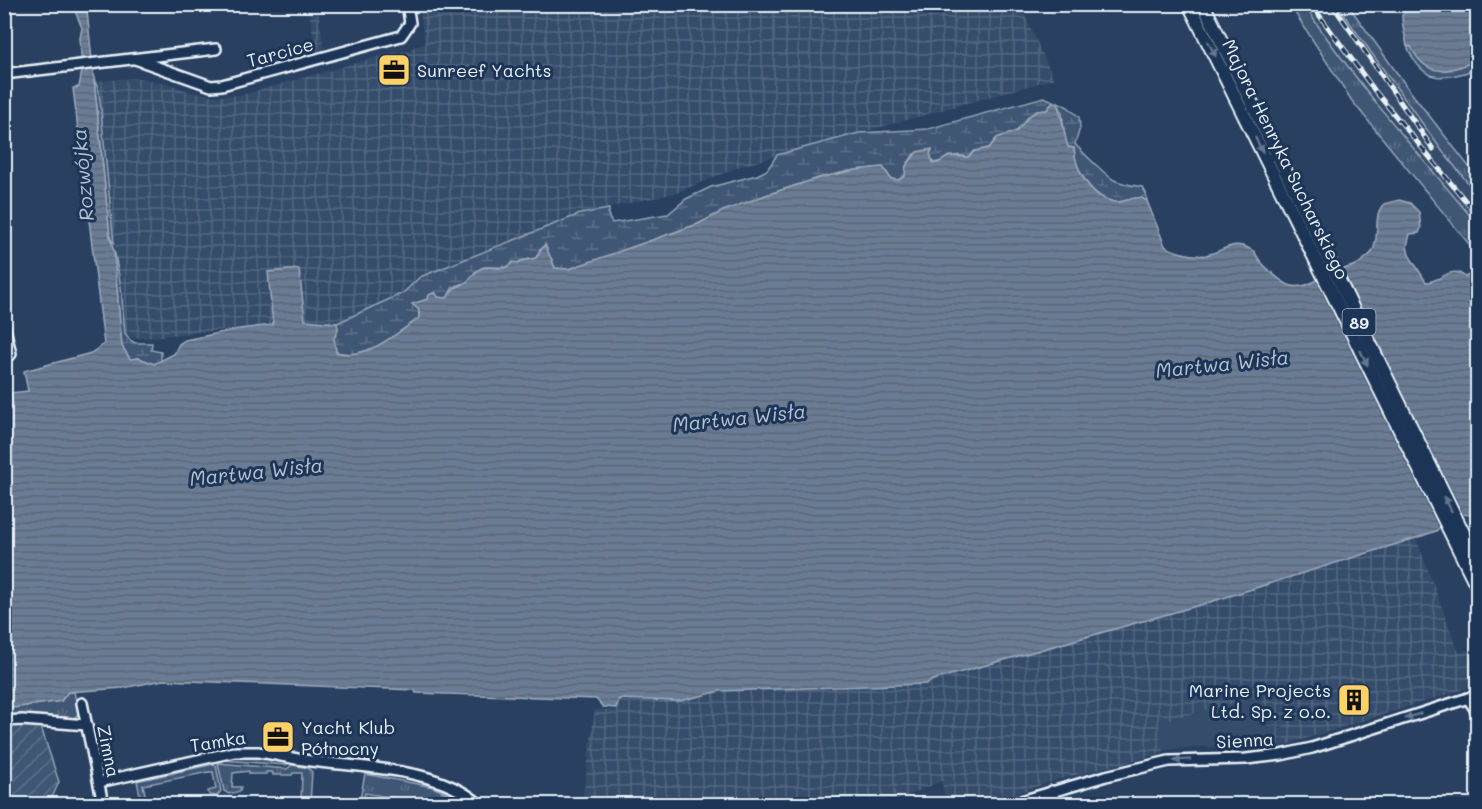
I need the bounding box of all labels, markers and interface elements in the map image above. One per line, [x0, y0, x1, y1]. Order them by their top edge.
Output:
street label: Tarcice [244, 32, 316, 72]
street label: Majora Henryka Sucharskiego [1217, 35, 1355, 283]
one-way arrow [1207, 40, 1216, 57]
office icon: Sunreef Yachts [376, 52, 412, 88]
place label: Sunreef Yachts [417, 58, 551, 82]
water label: Rozwójka [65, 128, 99, 222]
one-way arrow [1255, 137, 1264, 154]
road number: 89 [1342, 309, 1376, 335]
water label: Martwa Wisła [1154, 343, 1290, 383]
one-way arrow [1359, 350, 1369, 367]
water label: Martwa Wisła [671, 397, 807, 437]
water label: Martwa Wisła [188, 451, 324, 491]
one-way arrow [1444, 495, 1453, 512]
place label: Marine Projects Ltd. Sp. z o.o. [1189, 678, 1331, 723]
building icon: Marine Projects Ltd. Sp. z o.o. [1336, 682, 1372, 718]
one-way arrow [1404, 712, 1422, 721]
place label: Yacht Klub Północny [301, 715, 395, 760]
office icon: Yacht Klub Północny [260, 719, 296, 755]
street label: Zimna [92, 723, 126, 779]
street label: Tamka [188, 725, 248, 757]
street label: Sienna [1215, 726, 1275, 754]
one-way arrow [1172, 755, 1191, 765]

